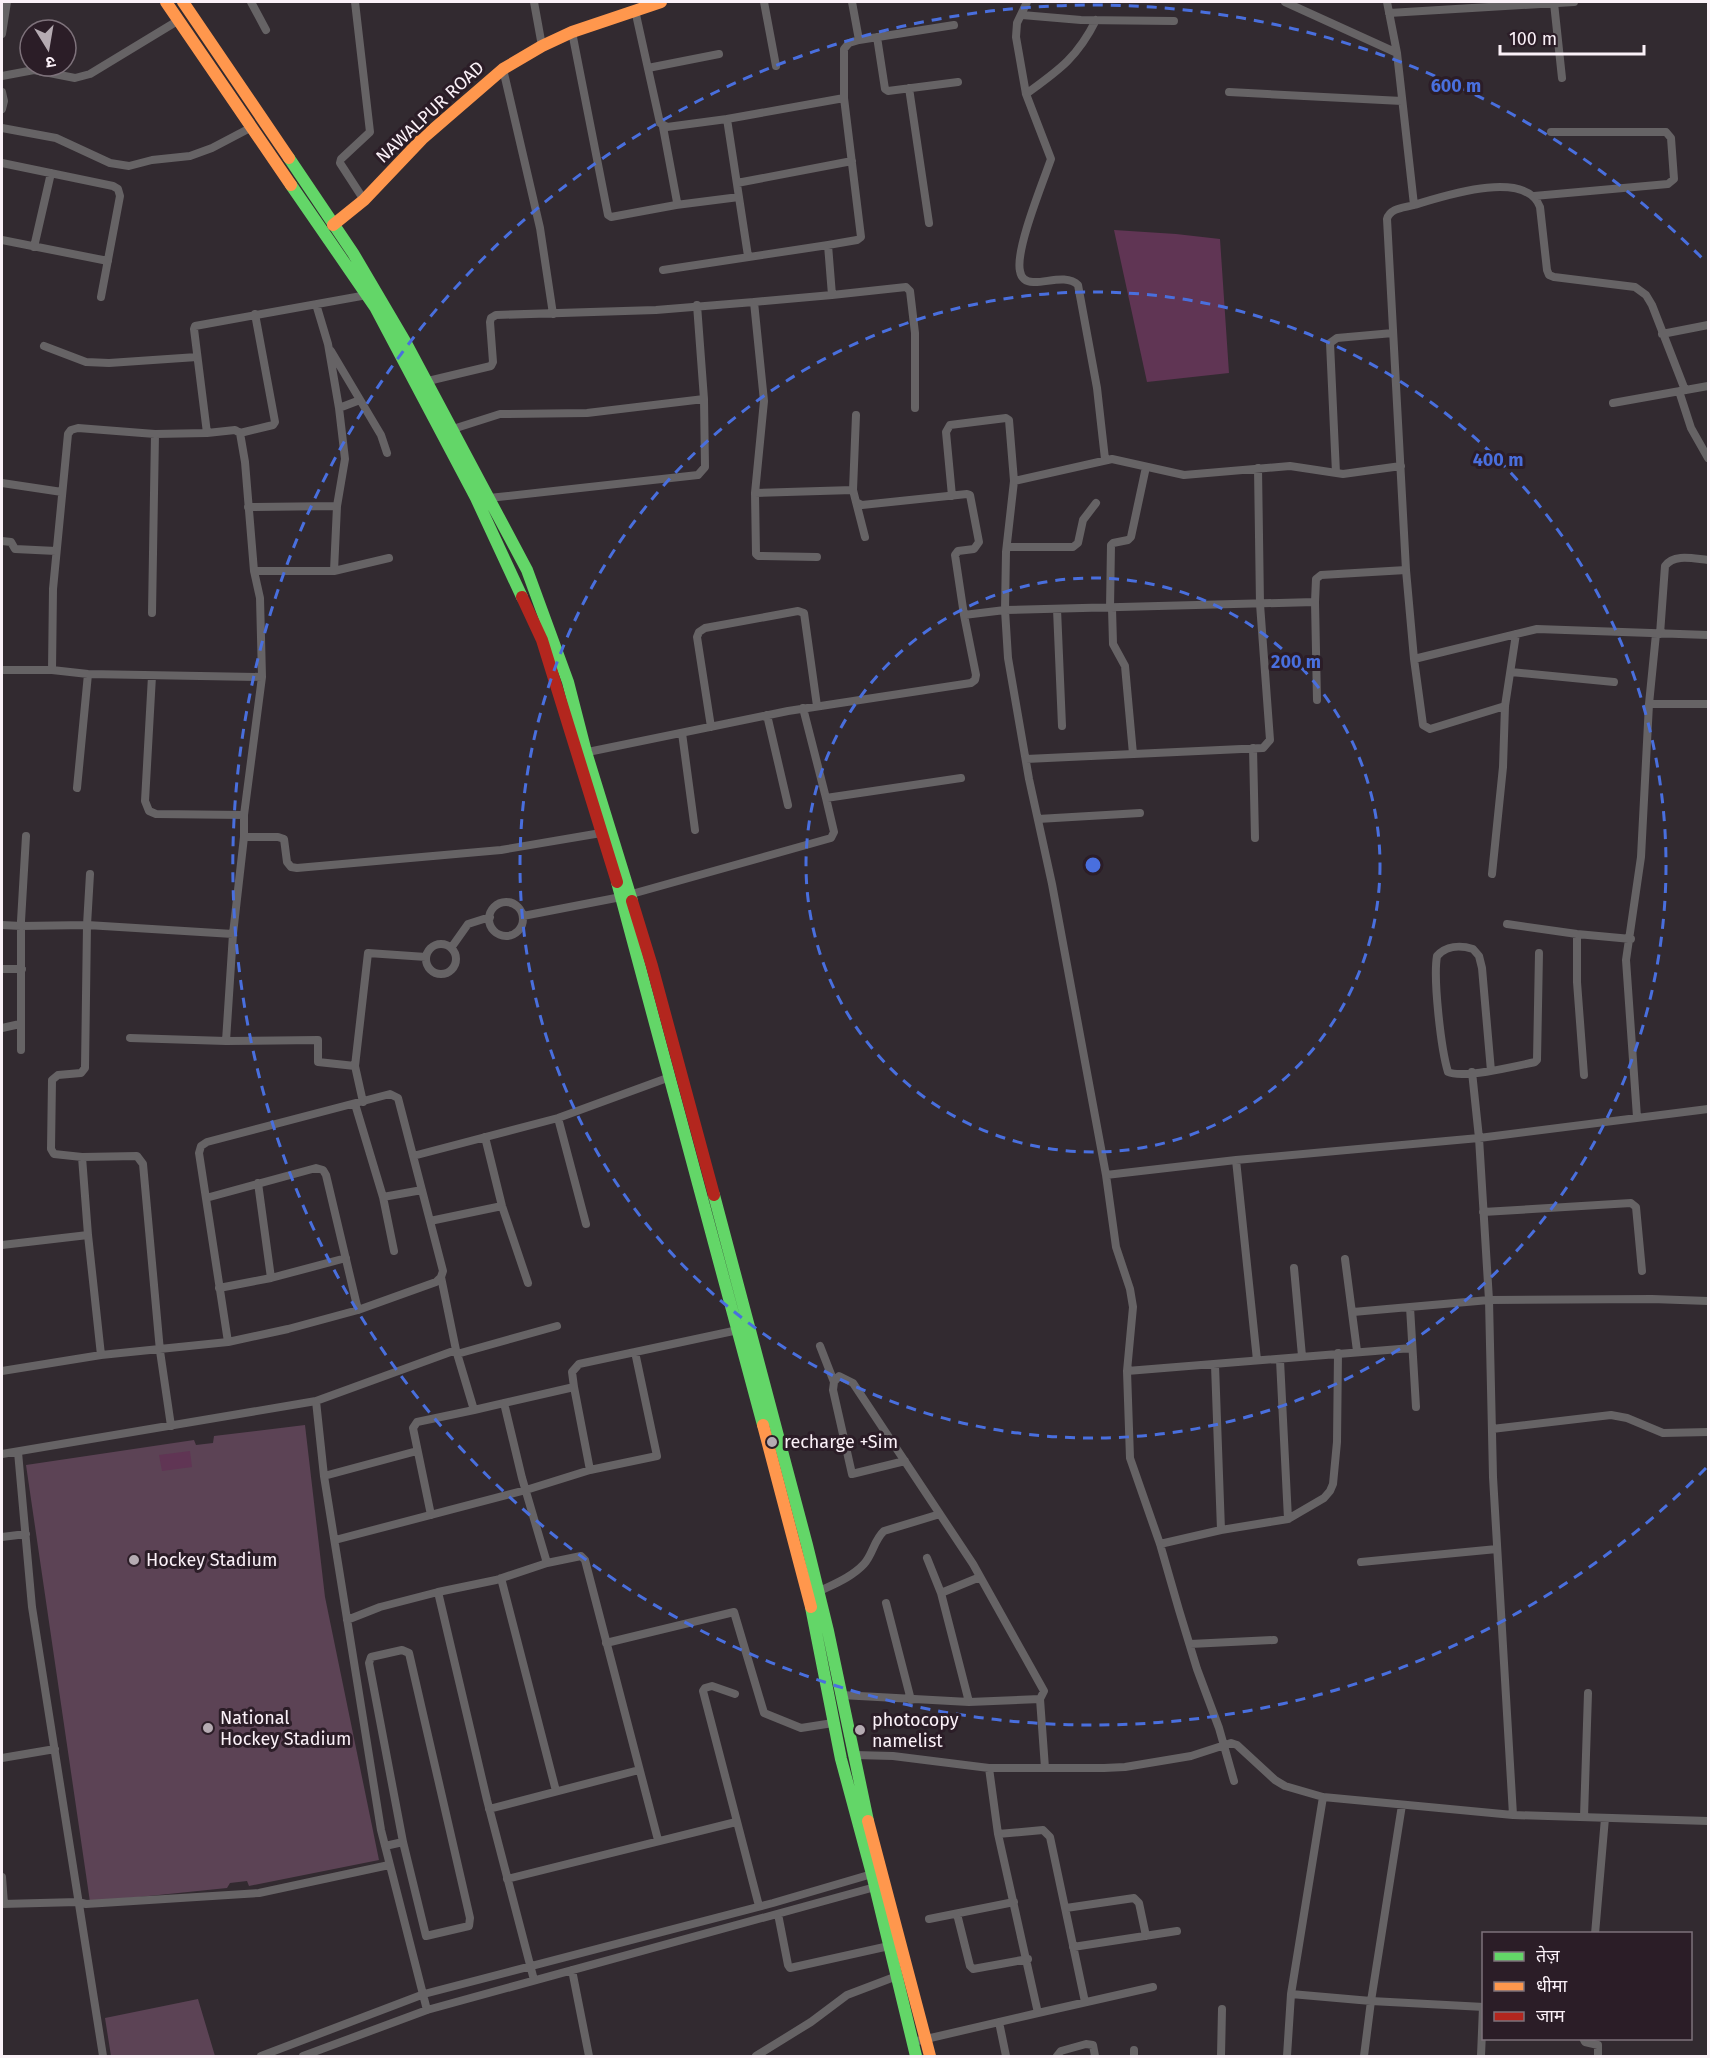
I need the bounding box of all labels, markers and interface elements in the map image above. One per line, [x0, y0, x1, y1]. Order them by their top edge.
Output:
north arrow [18, 18, 78, 78]
scale bar [1500, 18, 1644, 56]
text: 100 m [1509, 28, 1557, 50]
text: उ [44, 52, 57, 73]
street label: NAWALPUR ROAD [371, 56, 489, 168]
text: 600 m [1431, 75, 1481, 97]
text: 400 m [1473, 449, 1523, 471]
text: 200 m [1271, 651, 1321, 673]
centre of rings [1083, 855, 1103, 875]
place label: recharge +Sim [784, 1431, 898, 1453]
marker: recharge +Sim [765, 1435, 779, 1449]
place label: Hockey Stadium [146, 1549, 278, 1571]
marker: Hockey Stadium [127, 1553, 141, 1567]
place label: National Hockey Stadium [220, 1707, 352, 1750]
place label: photocopy namelist [872, 1709, 959, 1752]
marker: National Hockey Stadium [201, 1721, 215, 1735]
marker: photocopy namelist [853, 1723, 867, 1737]
legend [1482, 1932, 1692, 2040]
text: तेज़ [1536, 1945, 1560, 1967]
text: धीमा [1536, 1975, 1567, 1997]
text: जाम [1536, 2005, 1566, 2027]

